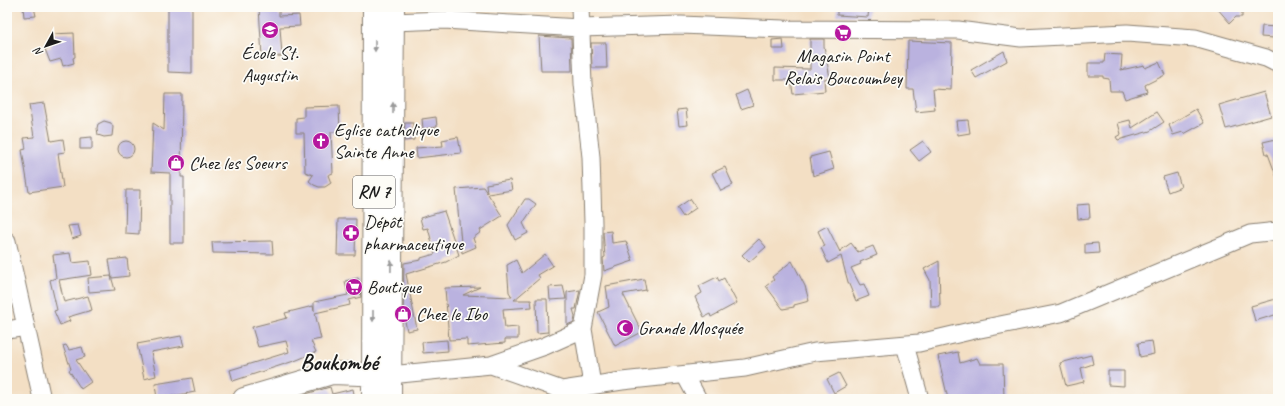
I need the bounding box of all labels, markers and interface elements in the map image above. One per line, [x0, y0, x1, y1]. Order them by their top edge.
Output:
school or university icon: École St. Augustin [260, 20, 280, 40]
supermarket icon: Magasin Point Relais Boucoumbey [833, 23, 853, 43]
north arrow [26, 26, 66, 66]
one-way arrow [371, 40, 378, 52]
place label: École St. Augustin [241, 41, 299, 87]
text: N [29, 44, 46, 60]
place label: Magasin Point Relais Boucoumbey [784, 44, 903, 90]
one-way arrow [390, 101, 396, 114]
place label: Eglise catholique Sainte Anne [334, 118, 440, 164]
church icon: Eglise catholique Sainte Anne [311, 131, 331, 151]
place label: Chez les Soeurs [189, 151, 288, 175]
shop icon: Chez les Soeurs [166, 153, 186, 173]
road number: RN 7 [353, 176, 395, 208]
place label: Dépôt pharmaceutique [364, 210, 465, 256]
pharmacy icon: Dépôt pharmaceutique [341, 223, 361, 243]
one-way arrow [388, 260, 395, 272]
place label: Boutique [367, 275, 423, 299]
supermarket icon: Boutique [344, 277, 364, 297]
place label: Chez le Ibo [416, 302, 489, 326]
shop icon: Chez le Ibo [393, 304, 413, 324]
one-way arrow [370, 310, 376, 323]
place label: Grande Mosquée [638, 316, 744, 340]
mosque icon: Grande Mosquée [615, 318, 635, 338]
district label: Boukombé [300, 348, 381, 377]

